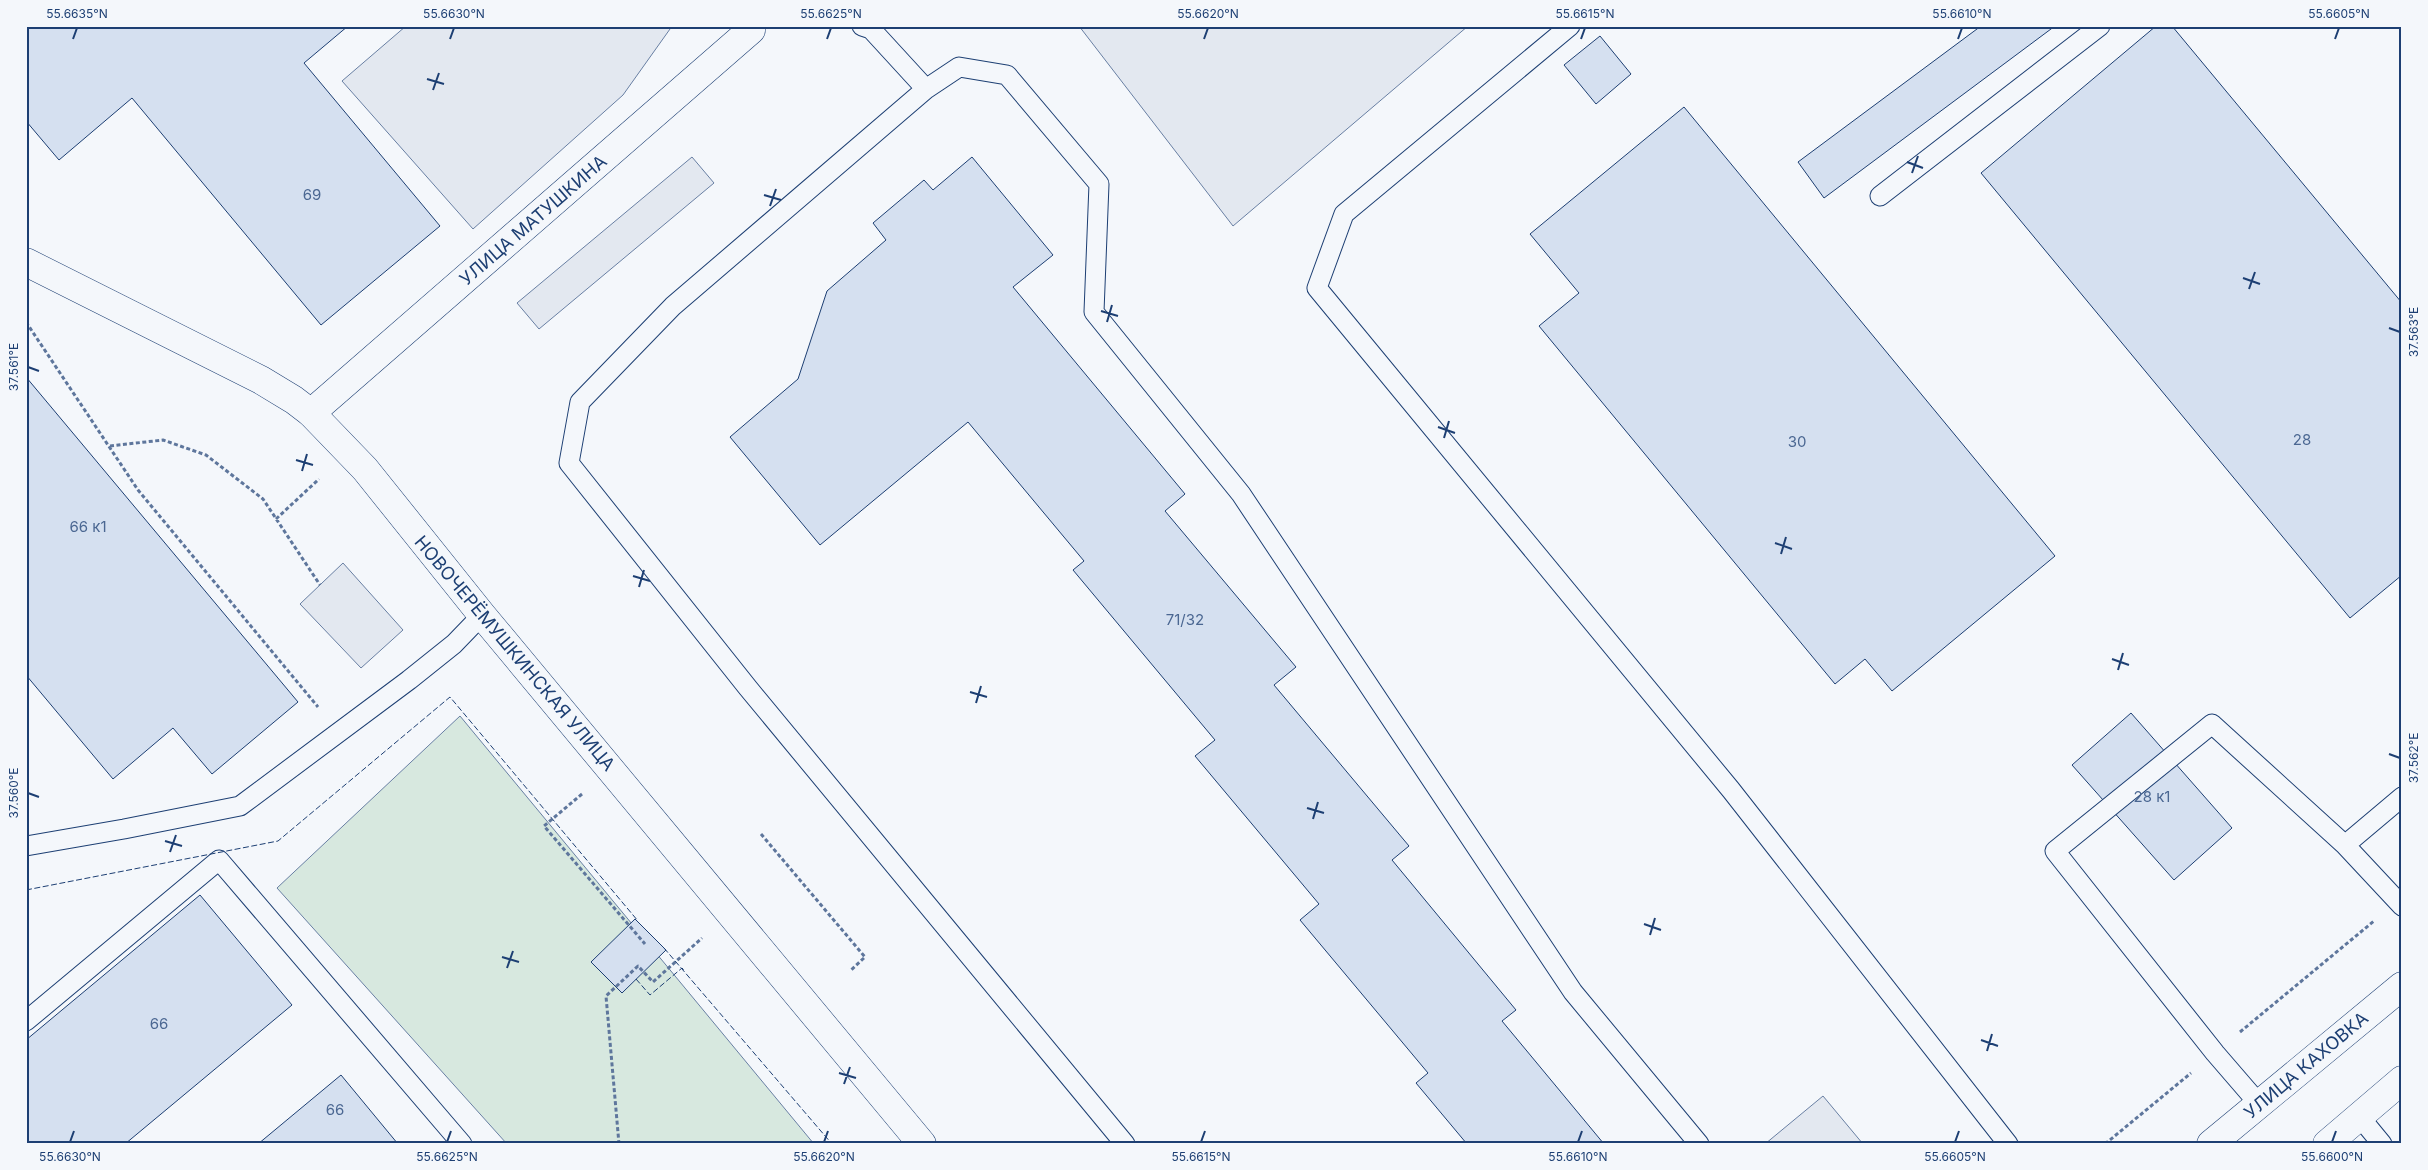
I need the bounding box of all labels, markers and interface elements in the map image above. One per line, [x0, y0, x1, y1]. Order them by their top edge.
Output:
text: 55.6635°N [46, 6, 108, 21]
text: 55.6630°N [423, 6, 485, 21]
text: 55.6625°N [800, 6, 862, 21]
text: 55.6620°N [1177, 6, 1239, 21]
text: 55.6615°N [1556, 6, 1615, 21]
text: 55.6610°N [1932, 6, 1992, 21]
text: 55.6605°N [2308, 6, 2370, 21]
street label: УЛИЦА МАТУШКИНА [455, 151, 611, 289]
house number: 69 [303, 185, 321, 204]
text: 37.563°E [2406, 307, 2421, 357]
text: 37.561°E [6, 343, 21, 391]
house number: 28 [2293, 430, 2311, 449]
house number: 30 [1788, 432, 1806, 451]
house number: 66 к1 [69, 517, 107, 536]
street label: НОВОЧЕРЁМУШКИНСКАЯ УЛИЦА [410, 531, 620, 775]
house number: 71/32 [1166, 610, 1204, 629]
text: 37.562°E [2406, 733, 2421, 783]
text: 37.560°E [6, 768, 21, 818]
house number: 28 к1 [2134, 787, 2170, 806]
street label: УЛИЦА КАХОВКА [2240, 1007, 2372, 1123]
house number: 66 [150, 1014, 168, 1033]
house number: 66 [326, 1100, 344, 1119]
text: 55.6630°N [39, 1149, 101, 1164]
text: 55.6625°N [416, 1149, 478, 1164]
text: 55.6620°N [793, 1149, 855, 1164]
text: 55.6615°N [1172, 1149, 1231, 1164]
text: 55.6610°N [1548, 1149, 1608, 1164]
text: 55.6605°N [1924, 1149, 1986, 1164]
text: 55.6600°N [2301, 1149, 2363, 1164]

